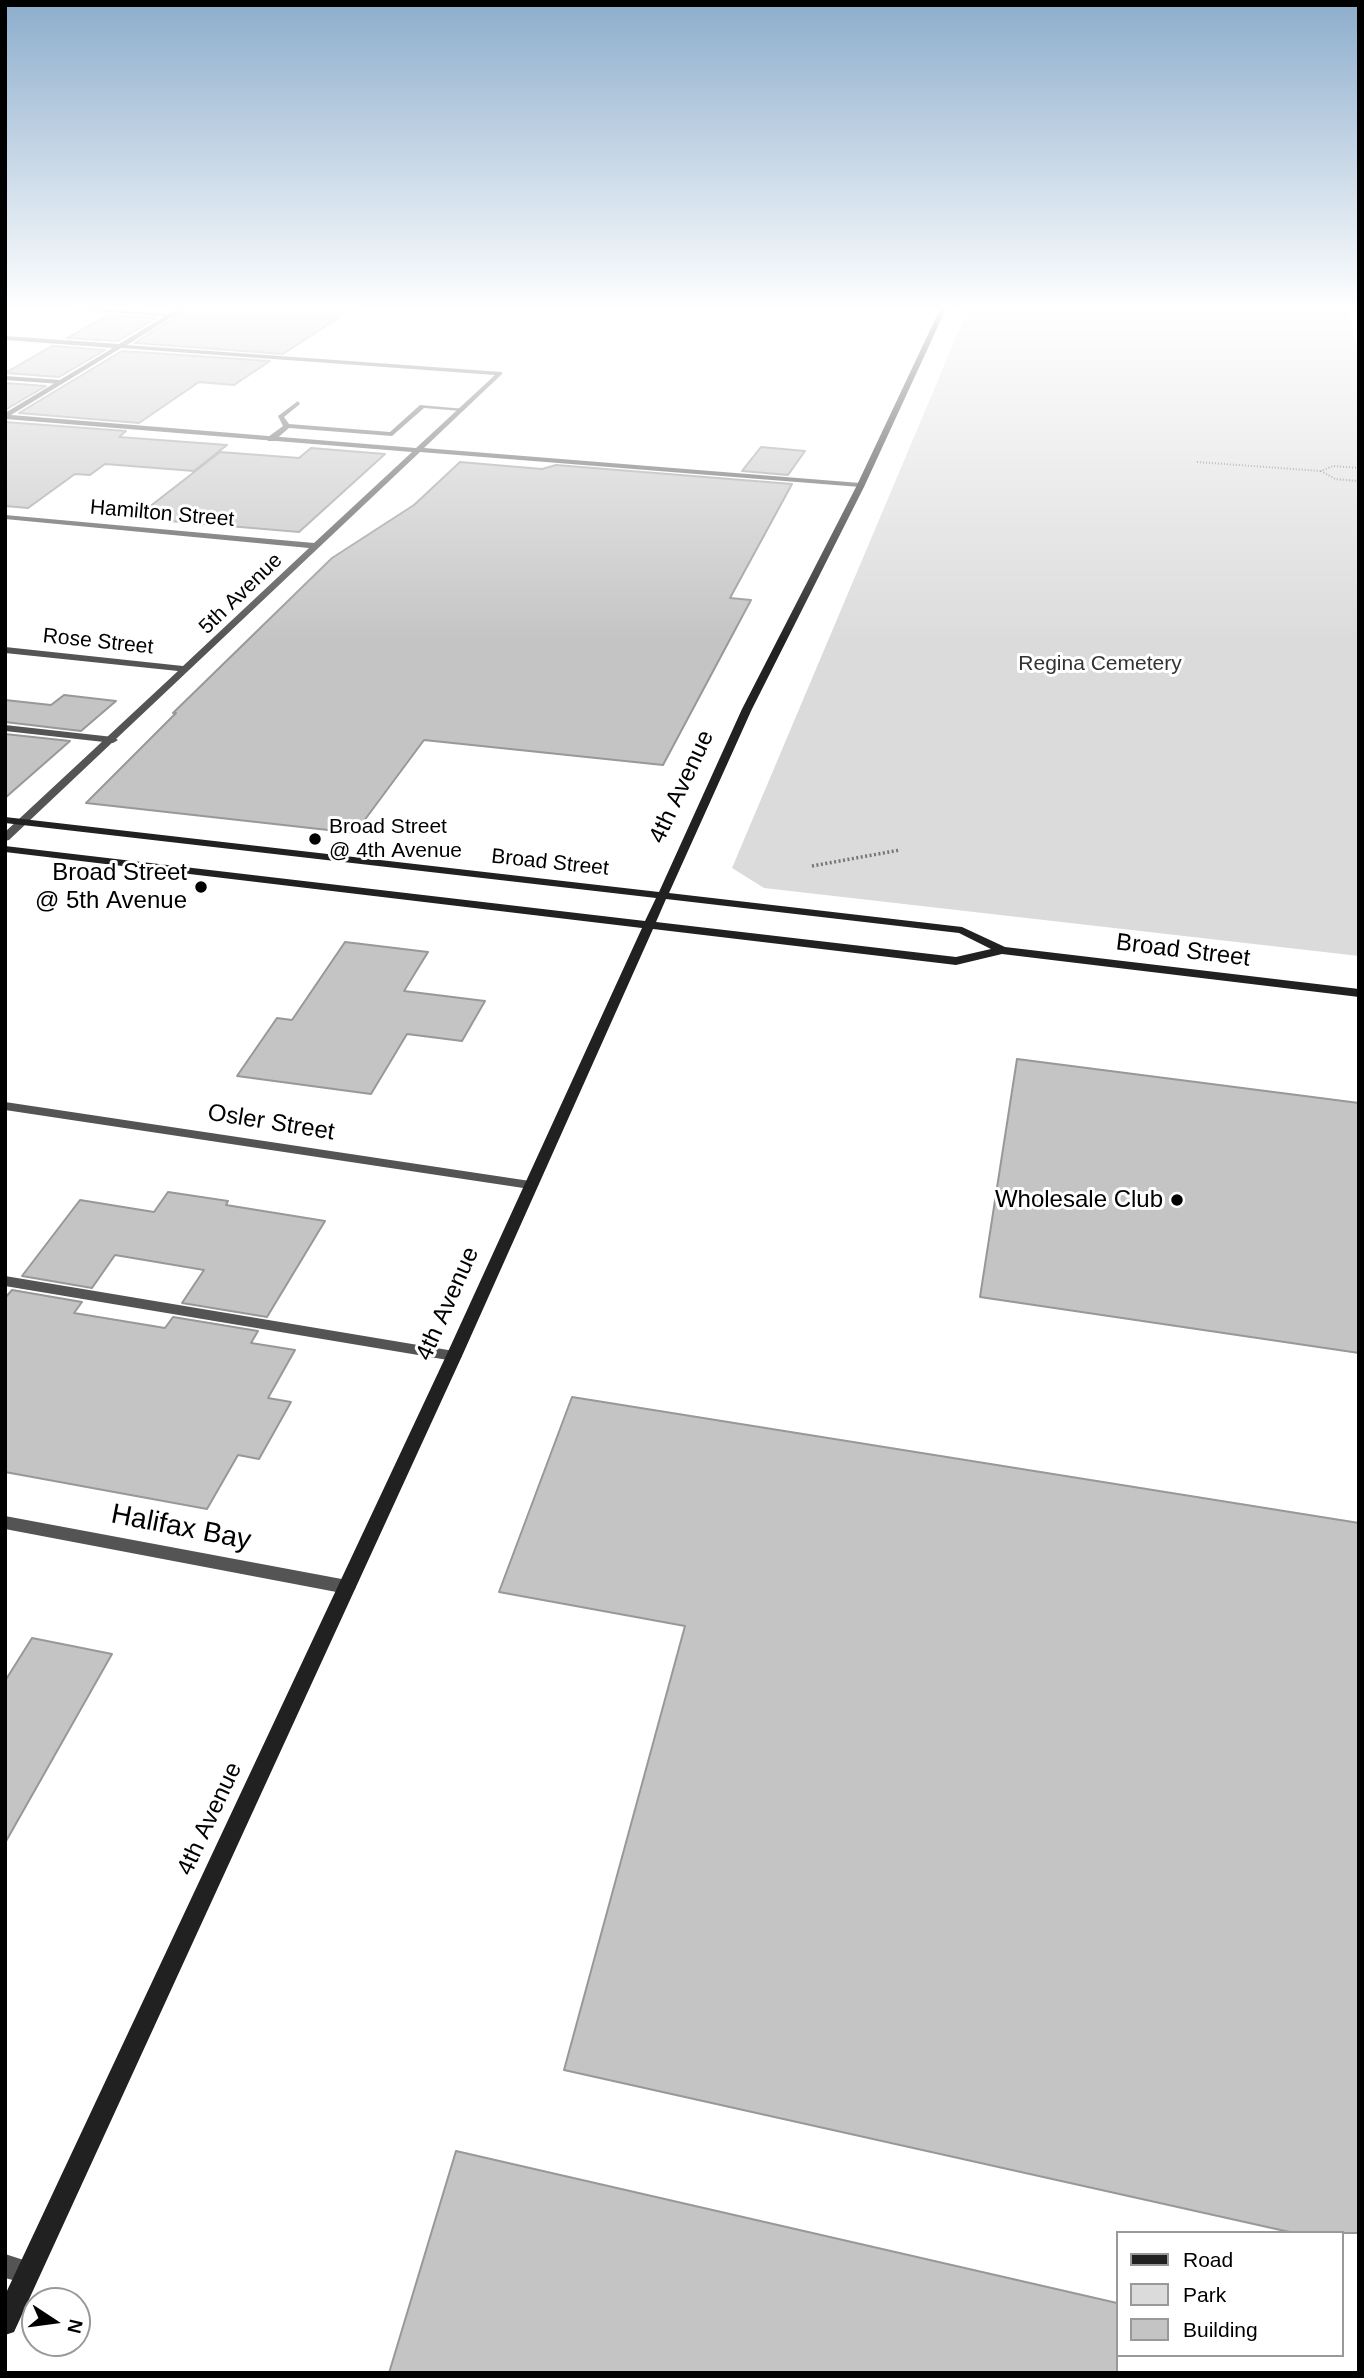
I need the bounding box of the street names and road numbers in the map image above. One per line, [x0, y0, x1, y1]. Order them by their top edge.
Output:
street label: Hamilton Street [89, 495, 235, 533]
street label: 5th Avenue [194, 548, 288, 640]
street label: Rose Street [42, 624, 154, 660]
street label: 4th Avenue [643, 726, 721, 848]
street label: Broad Street [490, 844, 610, 882]
street label: Broad Street [1114, 928, 1252, 974]
street label: Osler Street [206, 1099, 336, 1147]
street label: 4th Avenue [410, 1243, 486, 1365]
street label: Halifax Bay [108, 1498, 254, 1558]
street label: 4th Avenue [171, 1758, 249, 1880]

